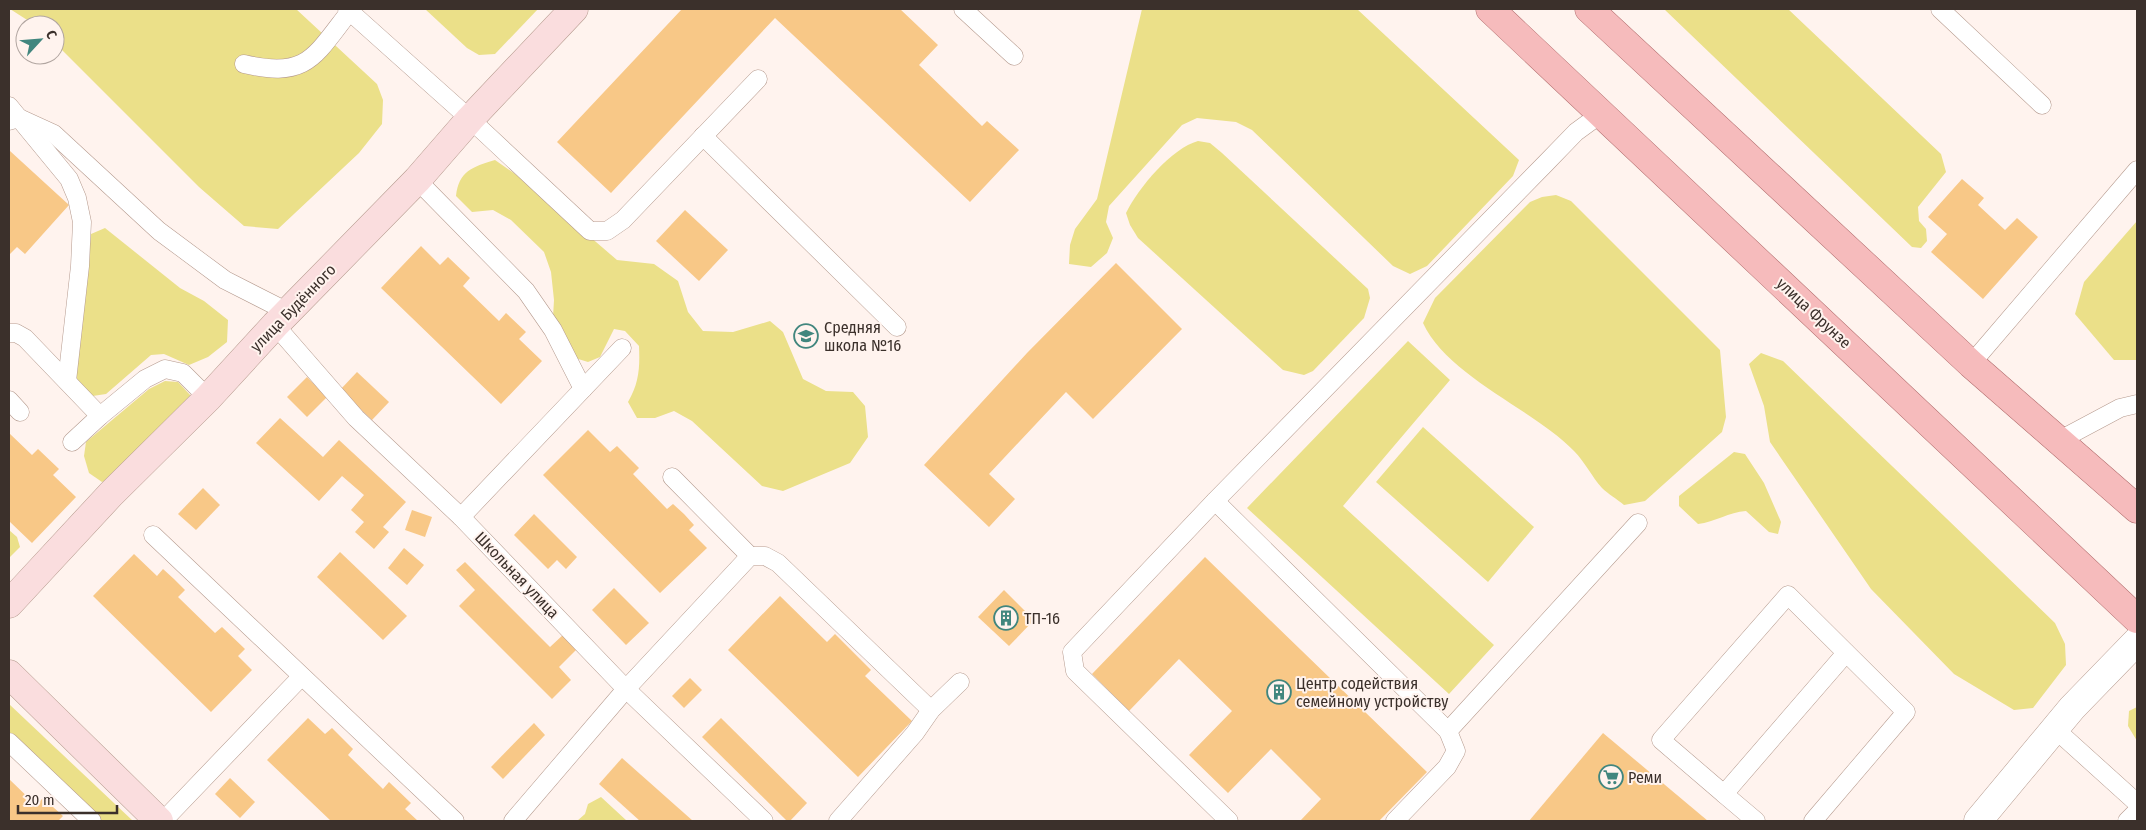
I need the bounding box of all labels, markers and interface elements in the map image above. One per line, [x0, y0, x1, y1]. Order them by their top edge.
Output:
north arrow [15, 15, 65, 65]
text: С [42, 27, 61, 42]
street label: улица Будённого [246, 260, 340, 356]
street label: улица Фрунзе [1773, 274, 1855, 352]
place label: Средняя школа №16 [824, 318, 901, 355]
school or university icon: Средняя школа №16 [793, 323, 819, 349]
street label: Школьная улица [471, 528, 563, 622]
building icon: ТП-16 [993, 605, 1019, 631]
place label: ТП-16 [1024, 609, 1060, 628]
place label: Центр содействия семейному устройству [1296, 674, 1449, 711]
building icon: Центр содействия семейному устройству [1266, 679, 1292, 705]
supermarket icon: Реми [1598, 764, 1624, 790]
place label: Реми [1628, 768, 1662, 787]
scale bar [18, 782, 116, 814]
text: 20 m [25, 791, 55, 809]

